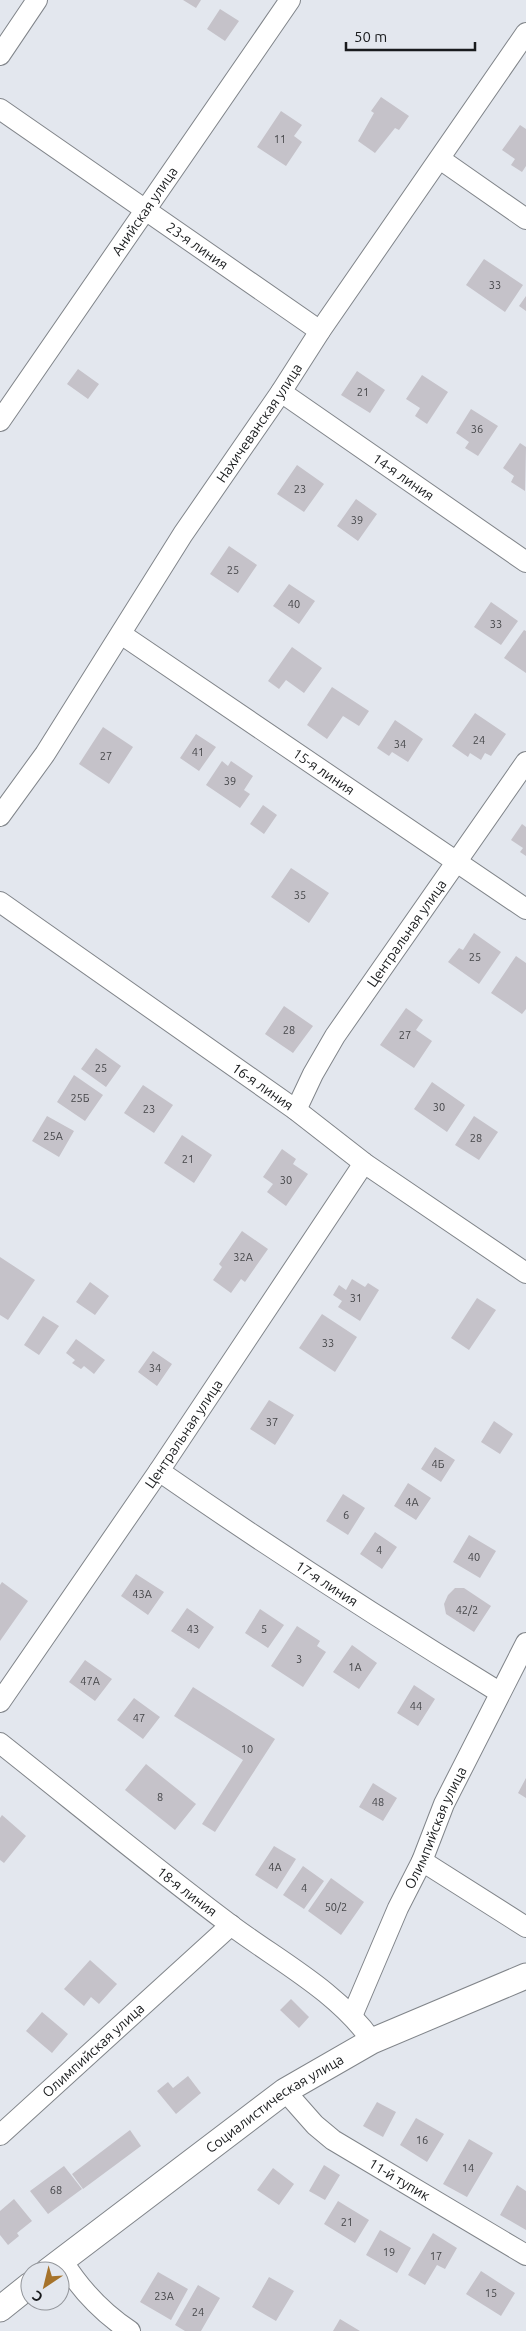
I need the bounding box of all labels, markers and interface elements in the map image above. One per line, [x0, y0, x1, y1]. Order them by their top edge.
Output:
scale bar [346, 20, 475, 52]
text: 50 m [354, 28, 387, 45]
house number: 11 [274, 133, 286, 145]
street label: Анийская улица [109, 164, 181, 258]
street label: 23-я линия [163, 219, 231, 273]
house number: 33 [489, 279, 501, 291]
street label: Нахичеванская улица [213, 360, 305, 486]
house number: 21 [357, 386, 369, 398]
house number: 36 [471, 423, 483, 435]
street label: 14-я линия [370, 450, 437, 504]
house number: 23 [294, 483, 306, 495]
house number: 39 [351, 514, 363, 526]
house number: 25 [227, 564, 239, 576]
house number: 40 [288, 598, 300, 610]
house number: 33 [490, 618, 502, 630]
house number: 24 [473, 734, 485, 746]
house number: 34 [394, 738, 406, 750]
street label: 15-я линия [290, 745, 358, 798]
house number: 41 [192, 746, 204, 758]
house number: 27 [100, 750, 112, 762]
house number: 39 [224, 775, 236, 787]
street label: Центральная улица [364, 876, 450, 990]
house number: 35 [294, 889, 306, 901]
house number: 25 [469, 951, 481, 963]
house number: 28 [283, 1024, 295, 1036]
house number: 27 [399, 1029, 411, 1041]
street label: 16-я линия [229, 1060, 296, 1114]
house number: 25 [95, 1062, 107, 1074]
house number: 25Б [70, 1092, 90, 1104]
house number: 30 [433, 1101, 445, 1113]
house number: 23 [143, 1103, 155, 1115]
house number: 25А [43, 1130, 64, 1142]
house number: 28 [470, 1132, 482, 1144]
house number: 21 [182, 1153, 194, 1165]
house number: 30 [280, 1174, 292, 1186]
house number: 32А [233, 1251, 254, 1263]
house number: 31 [350, 1292, 362, 1304]
house number: 33 [322, 1337, 334, 1349]
house number: 34 [149, 1362, 161, 1374]
street label: Центральная улица [142, 1376, 226, 1491]
house number: 37 [266, 1416, 278, 1428]
house number: 4Б [432, 1458, 445, 1470]
house number: 4А [405, 1496, 420, 1508]
house number: 6 [343, 1509, 349, 1521]
house number: 4 [376, 1544, 382, 1556]
house number: 40 [468, 1551, 480, 1563]
street label: 17-я линия [293, 1557, 361, 1610]
house number: 43А [132, 1588, 153, 1600]
house number: 42/2 [456, 1604, 478, 1616]
house number: 43 [187, 1623, 199, 1635]
house number: 5 [261, 1623, 267, 1635]
house number: 3 [296, 1653, 302, 1665]
house number: 1А [348, 1661, 363, 1673]
house number: 47А [80, 1675, 101, 1687]
house number: 44 [410, 1700, 422, 1712]
house number: 47 [133, 1712, 145, 1724]
house number: 10 [241, 1743, 253, 1755]
street label: Олимпийская улица [401, 1764, 470, 1892]
house number: 8 [157, 1791, 163, 1803]
house number: 48 [372, 1796, 384, 1808]
house number: 4А [268, 1861, 283, 1873]
street label: 18-я линия [154, 1864, 220, 1920]
house number: 4 [301, 1882, 307, 1894]
house number: 50/2 [325, 1901, 347, 1913]
street label: Олимпийская улица [39, 2000, 147, 2101]
street label: Социалистическая улица [203, 2051, 346, 2156]
house number: 16 [416, 2134, 428, 2146]
street label: 11-й тупик [366, 2155, 433, 2204]
house number: 14 [462, 2162, 474, 2174]
house number: 68 [50, 2184, 62, 2196]
house number: 21 [341, 2216, 353, 2228]
house number: 19 [383, 2246, 395, 2258]
house number: 17 [430, 2250, 442, 2262]
north arrow [20, 2261, 70, 2311]
house number: 15 [485, 2287, 497, 2299]
text: С [29, 2288, 46, 2306]
house number: 23А [154, 2290, 175, 2302]
house number: 24 [192, 2306, 204, 2318]

